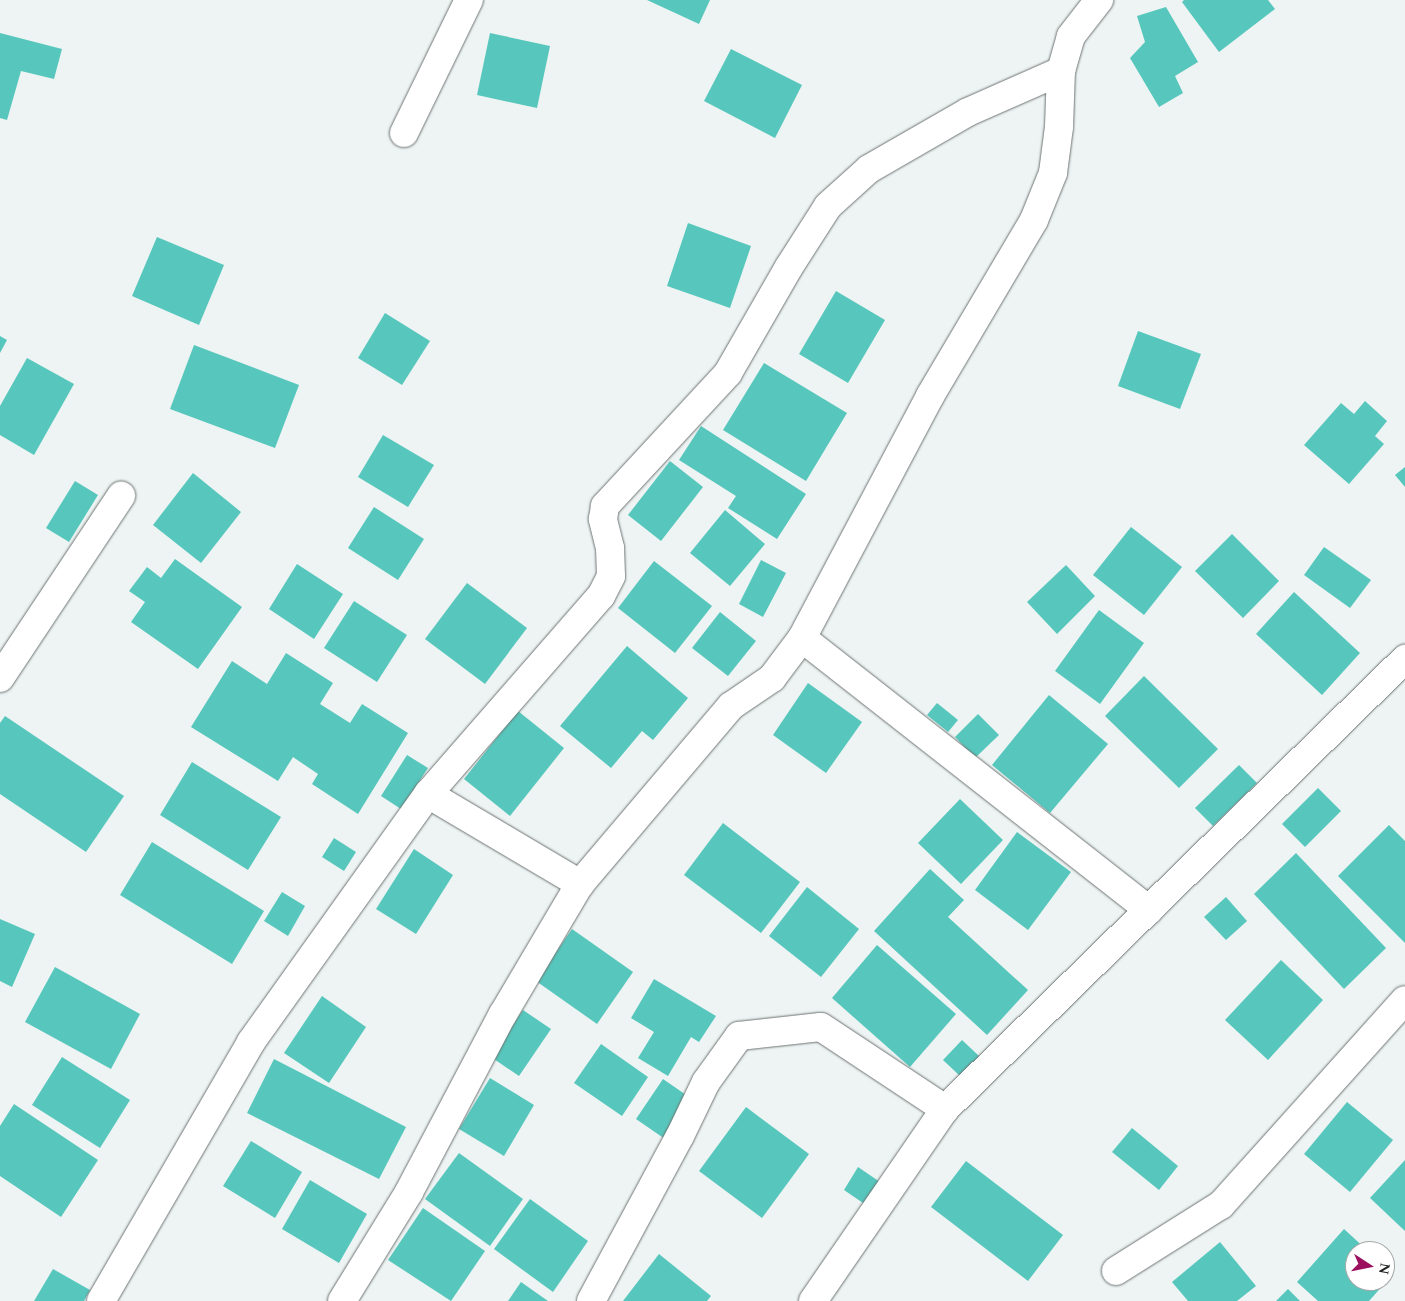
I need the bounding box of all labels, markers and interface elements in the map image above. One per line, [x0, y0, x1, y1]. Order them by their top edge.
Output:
north arrow [1345, 1241, 1395, 1291]
text: N [1373, 1261, 1396, 1276]

